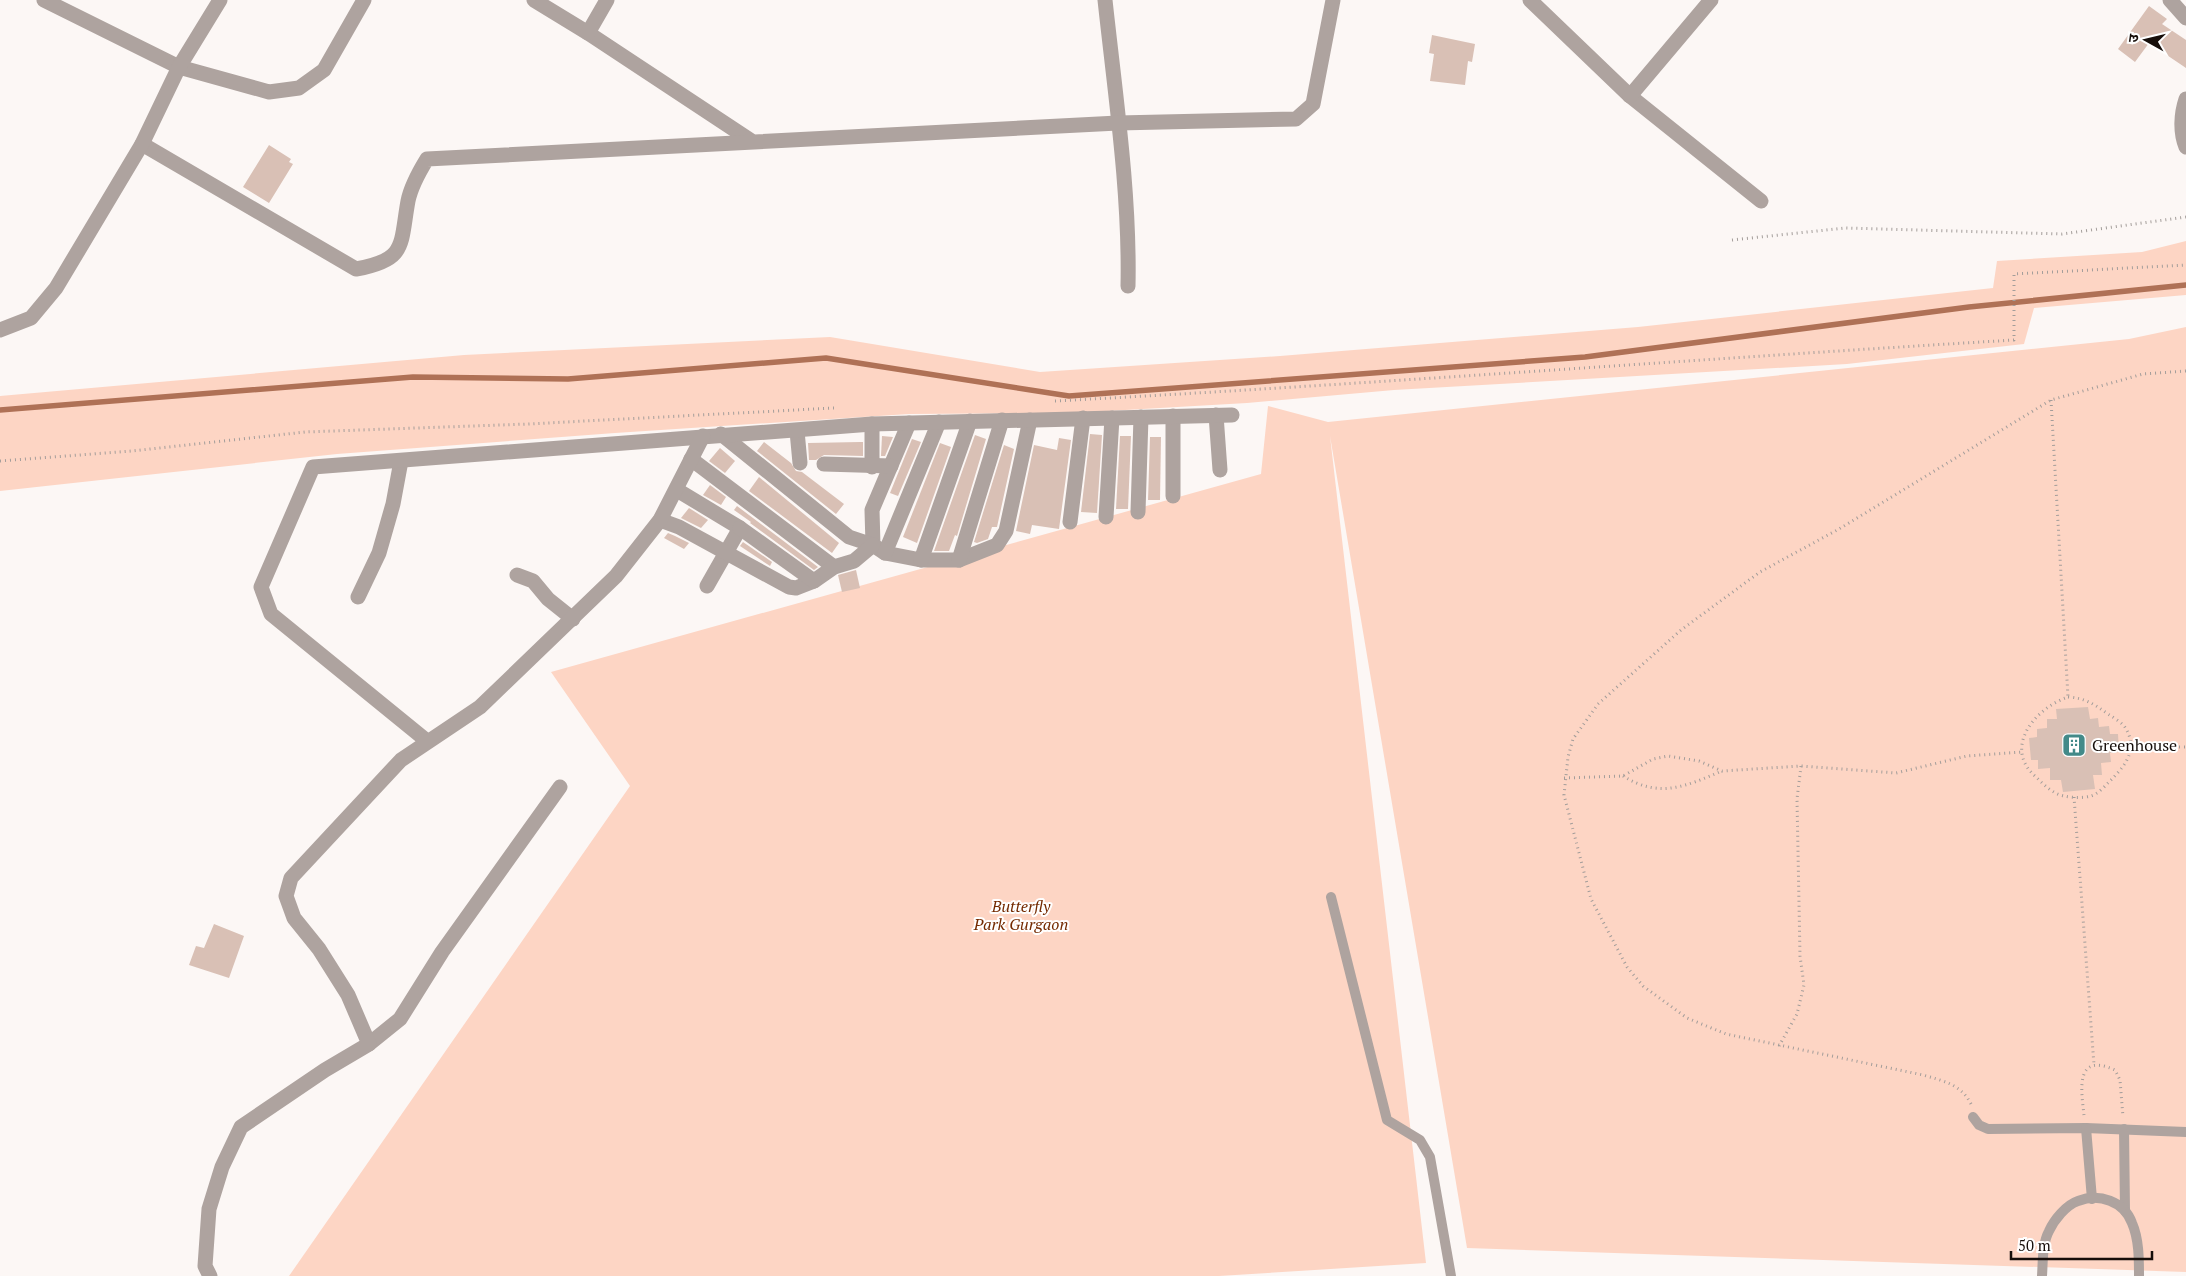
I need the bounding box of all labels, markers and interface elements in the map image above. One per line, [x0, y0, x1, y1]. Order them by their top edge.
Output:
north arrow [2121, 15, 2171, 65]
text: उ [2123, 32, 2143, 44]
building icon: Greenhouse [2061, 732, 2087, 758]
place label: Greenhouse [2092, 734, 2177, 756]
park label: Butterfly Park Gurgaon [973, 895, 1068, 935]
scale bar [2011, 1228, 2152, 1260]
text: 50 m [2018, 1235, 2051, 1255]

